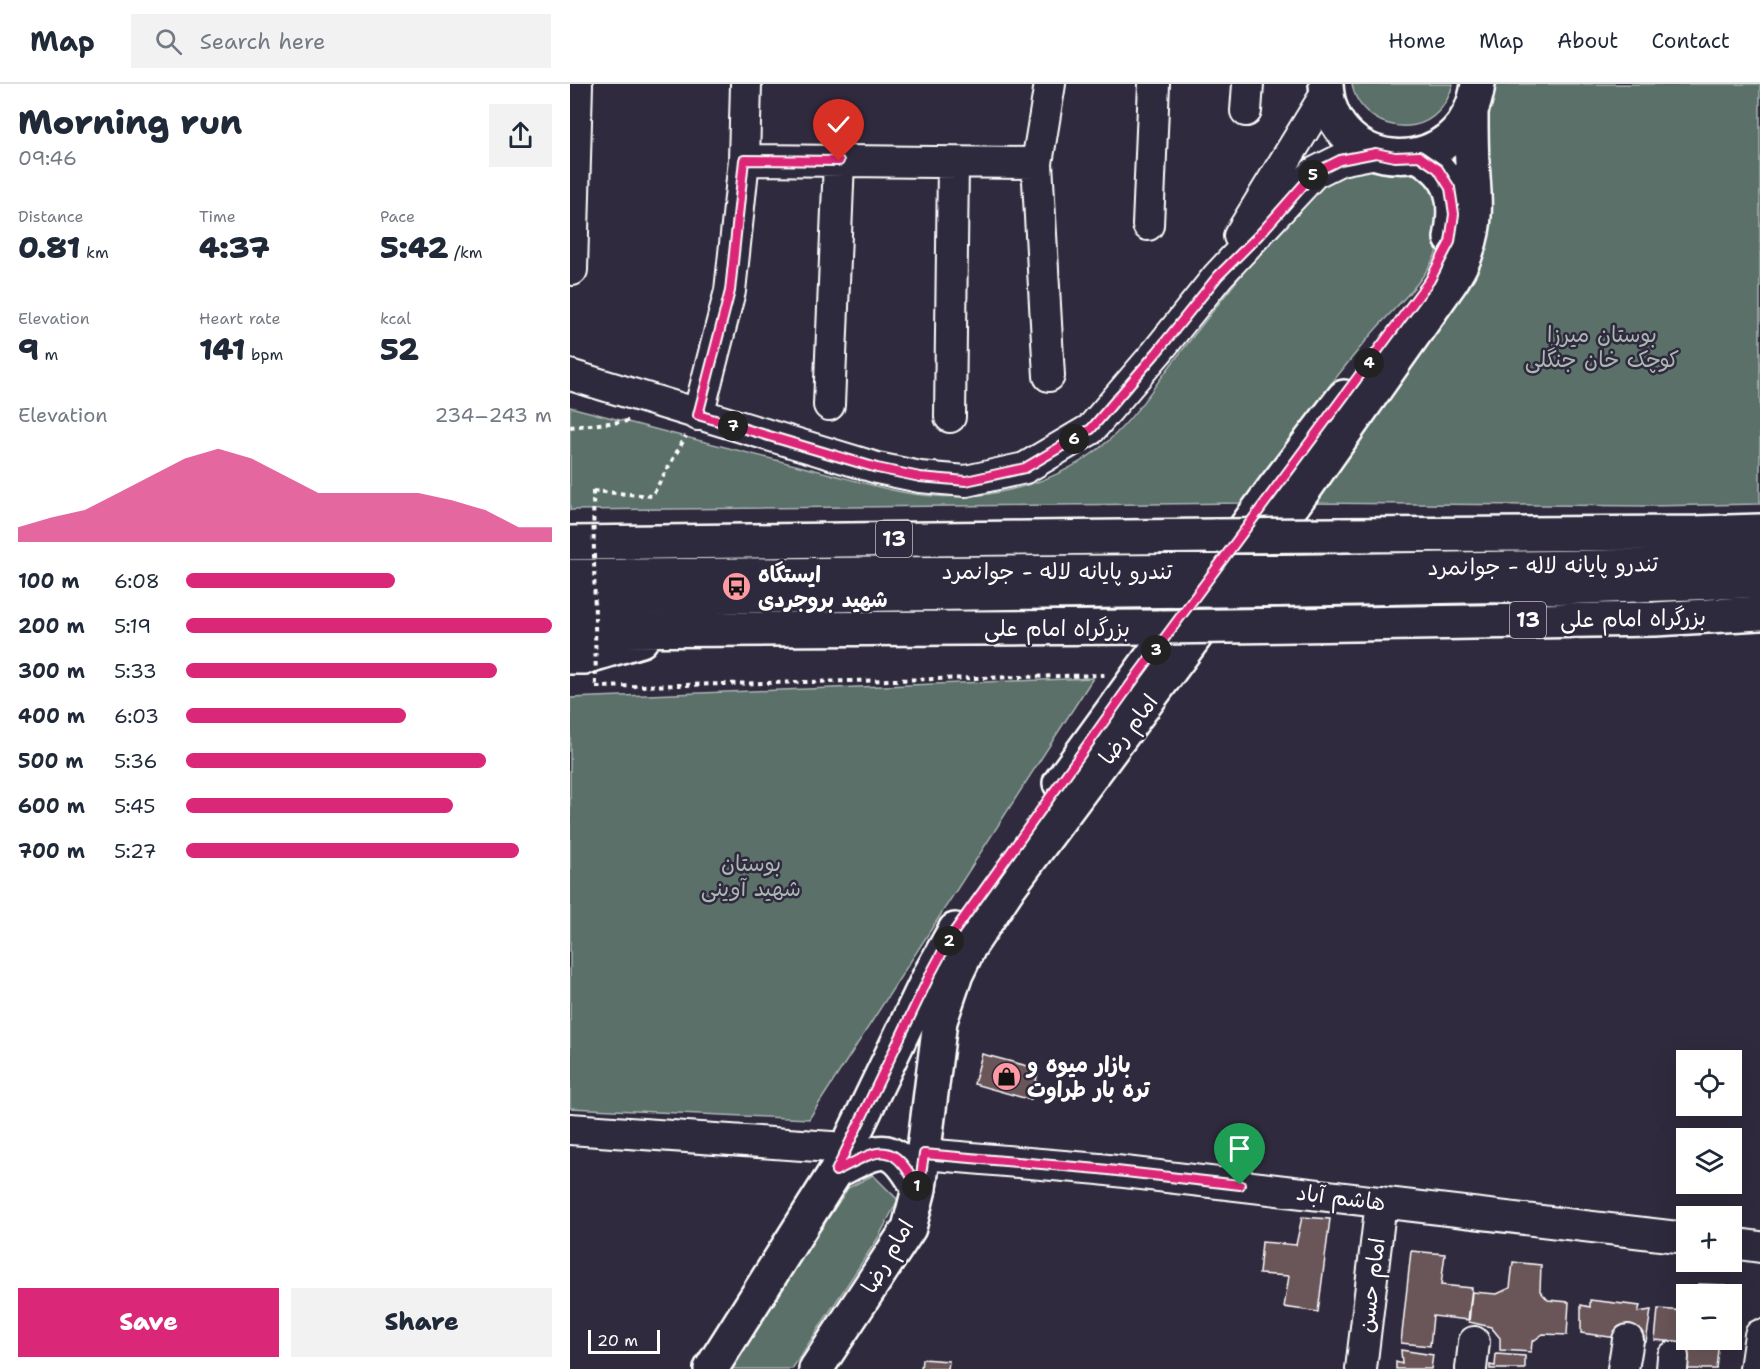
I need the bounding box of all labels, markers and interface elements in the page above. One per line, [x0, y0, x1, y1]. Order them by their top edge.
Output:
search box [131, 14, 551, 68]
text: Map [30, 22, 95, 60]
icon: search [152, 25, 185, 58]
text: Search here [200, 27, 325, 56]
text: Home [1388, 27, 1446, 55]
text: Map [1479, 27, 1524, 55]
text: About [1557, 27, 1618, 55]
text: Contact [1651, 27, 1730, 55]
pin [813, 99, 864, 161]
text: Morning run [18, 100, 242, 145]
button: share [489, 104, 552, 167]
icon: check [822, 108, 855, 141]
text: 09:46 [18, 145, 77, 171]
pin: 5 [1298, 160, 1328, 190]
text: 5 [1308, 164, 1318, 185]
text: Distance [18, 206, 84, 227]
text: Time [199, 206, 236, 227]
text: Pace [380, 206, 415, 227]
text: 0.81 [18, 227, 81, 268]
text: 4:37 [199, 227, 270, 268]
text: 5:42 [380, 227, 449, 268]
text: km [81, 242, 109, 263]
text: /km [449, 242, 483, 263]
text: Elevation [18, 308, 90, 329]
text: Heart rate [199, 308, 281, 329]
text: kcal [380, 308, 411, 329]
park label: بوستان میرزا کوچک خان جنگلی [1525, 320, 1679, 374]
text: 9 [18, 329, 39, 370]
text: 141 [199, 329, 246, 370]
text: 52 [380, 329, 419, 370]
text: m [39, 344, 58, 365]
text: bpm [246, 344, 283, 365]
pin: 4 [1354, 348, 1384, 378]
text: 4 [1363, 352, 1375, 373]
text: Elevation [18, 402, 108, 428]
text: 234–243 m [434, 402, 552, 428]
pin: 7 [718, 411, 748, 441]
text: 7 [727, 415, 739, 436]
pin: 6 [1059, 424, 1089, 454]
text: 6 [1068, 428, 1080, 449]
road number: 13 [876, 521, 912, 557]
street label: تندرو پایانه لاله - جوانمرد [1427, 549, 1659, 582]
street label: تندرو پایانه لاله - جوانمرد [942, 557, 1173, 586]
place label: ایستگاه شهید بروجردی [758, 560, 888, 614]
text: 100 m [18, 568, 80, 594]
text: 6:08 [114, 568, 160, 594]
bus stop icon: ایستگاه شهید بروجردی [721, 571, 753, 603]
road number: 13 [1510, 602, 1546, 638]
street label: بزرگراه امام علی [1560, 603, 1706, 636]
text: 200 m [18, 613, 85, 639]
text: 5:19 [114, 613, 151, 639]
street label: بزرگراه امام علی [984, 614, 1130, 645]
pin: 3 [1141, 635, 1171, 665]
text: 3 [1150, 639, 1162, 660]
text: 300 m [18, 658, 85, 684]
text: 5:33 [114, 658, 157, 684]
street label: امام رضا [1092, 688, 1166, 772]
text: 400 m [18, 703, 85, 729]
text: 6:03 [114, 703, 159, 729]
text: 500 m [18, 748, 84, 774]
text: 5:36 [114, 748, 157, 774]
text: 600 m [18, 793, 85, 819]
text: 5:45 [114, 793, 155, 819]
text: 700 m [18, 838, 85, 864]
text: 5:27 [114, 838, 157, 864]
park label: بوستان شهید آوینی [701, 849, 801, 903]
pin: 2 [934, 926, 964, 956]
text: 2 [943, 930, 955, 951]
place label: بازار میوه و تره‌ بار طراوت [1025, 1050, 1150, 1104]
map controls [1676, 1050, 1742, 1350]
button: locate [1676, 1050, 1742, 1116]
shop icon: بازار میوه و تره‌ بار طراوت [990, 1061, 1022, 1093]
pin [1214, 1123, 1265, 1185]
button: layers [1676, 1128, 1742, 1194]
icon: arrive [1223, 1132, 1256, 1165]
pin: 1 [902, 1171, 932, 1201]
text: 1 [913, 1175, 921, 1196]
street label: هاشم آباد [1294, 1178, 1387, 1219]
button: + [1676, 1206, 1742, 1272]
street label: امام رضا [855, 1214, 922, 1300]
street label: امام حسن [1351, 1236, 1394, 1335]
button: − [1676, 1284, 1742, 1350]
button: Save [18, 1288, 279, 1357]
button: Share [291, 1288, 552, 1357]
scale bar [588, 1327, 660, 1354]
text: 20 m [597, 1330, 638, 1351]

